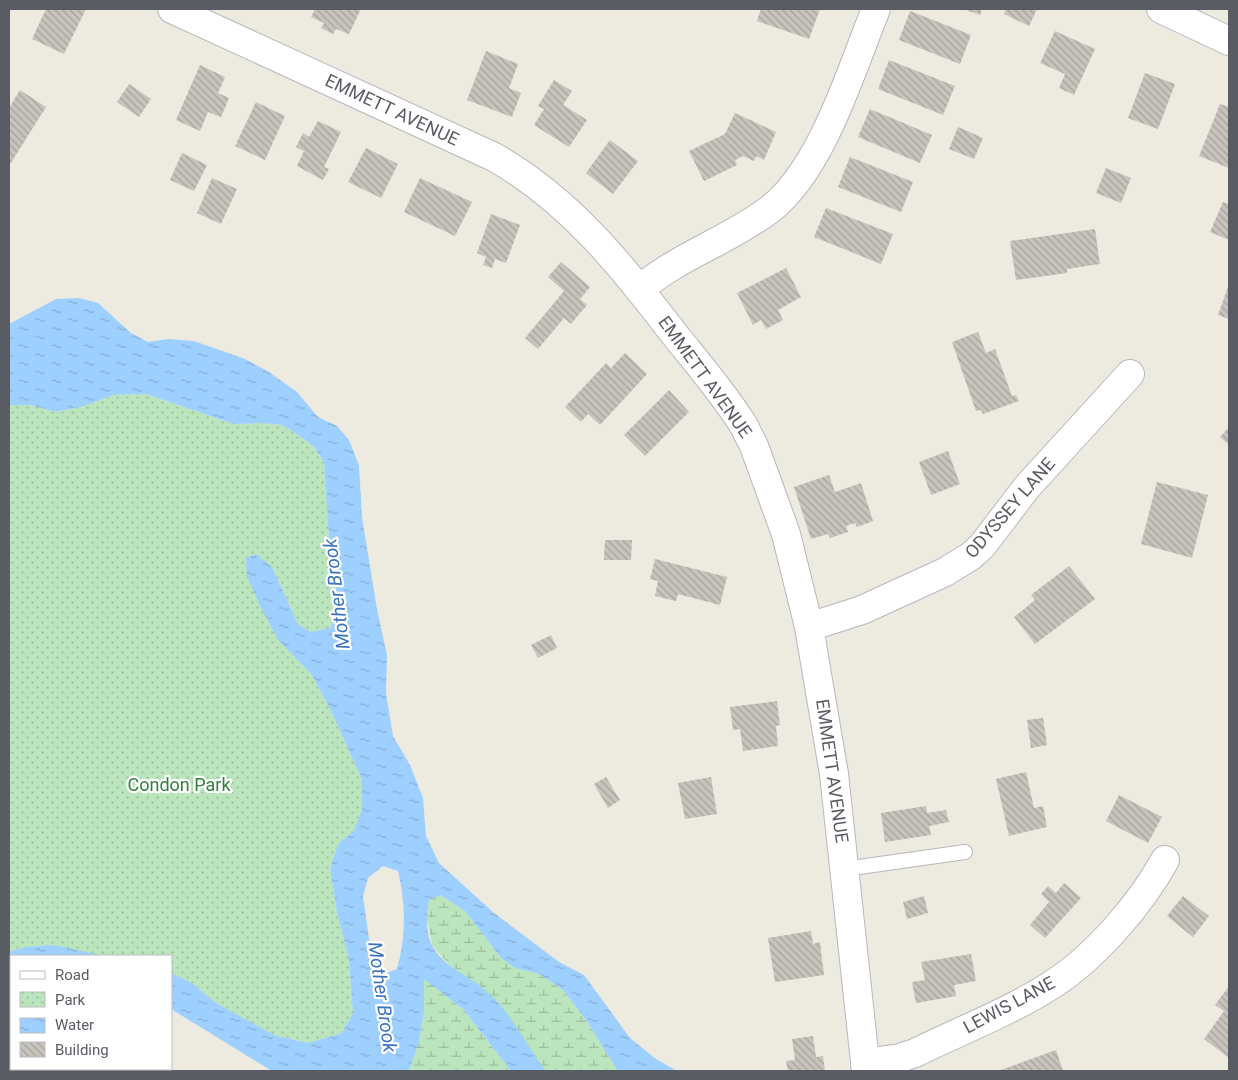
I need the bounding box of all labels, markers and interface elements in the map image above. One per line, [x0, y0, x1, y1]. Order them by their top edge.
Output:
street label: EMMETT AVENUE [322, 69, 462, 150]
street label: EMMETT AVENUE [654, 312, 757, 442]
street label: ODYSSEY LANE [960, 453, 1059, 562]
water label: Mother Brook [318, 537, 355, 651]
street label: EMMETT AVENUE [812, 698, 853, 844]
park label: Condon Park [127, 774, 231, 795]
water label: Mother Brook [363, 940, 402, 1054]
legend [10, 955, 172, 1070]
text: Road [55, 966, 89, 984]
street label: LEWIS LANE [959, 972, 1058, 1037]
text: Park [55, 991, 86, 1009]
text: Water [55, 1016, 94, 1034]
text: Building [55, 1041, 109, 1059]

